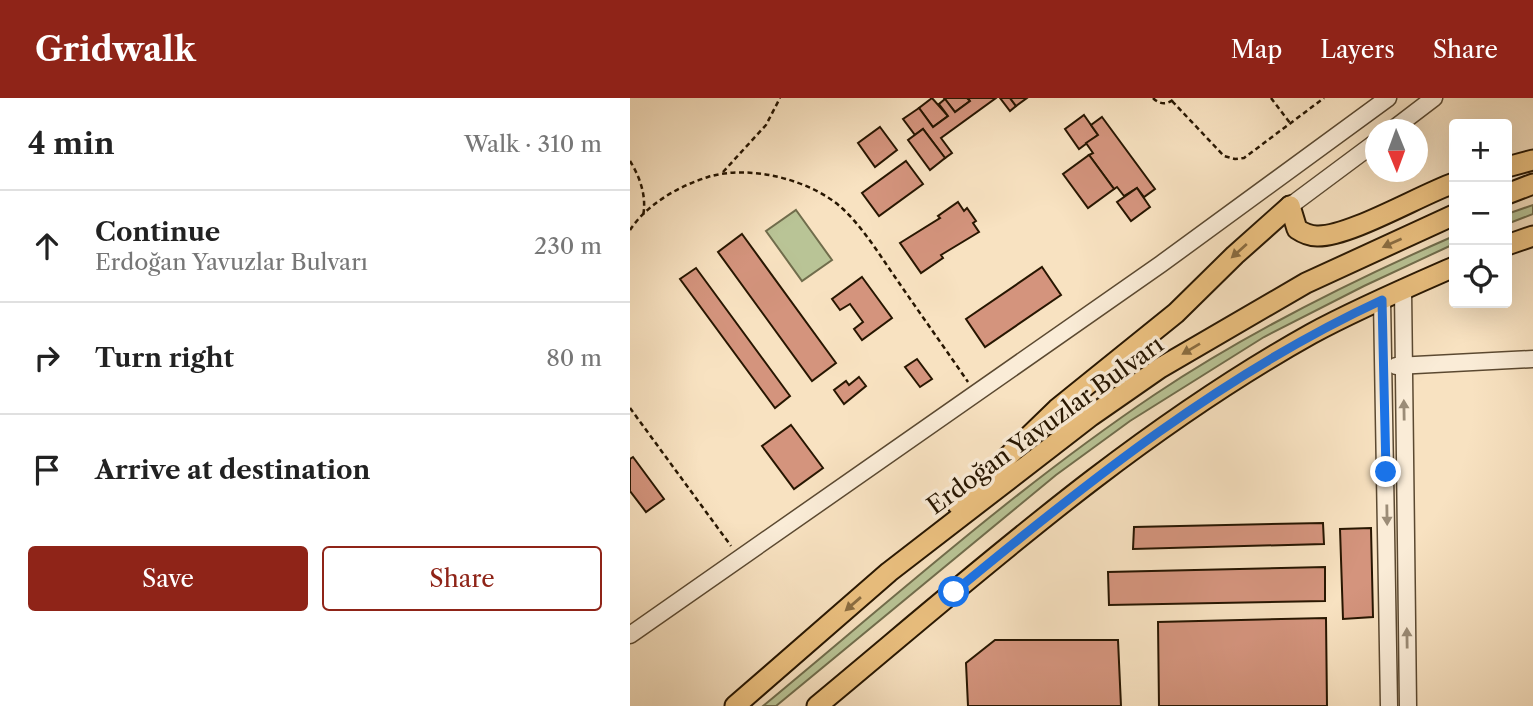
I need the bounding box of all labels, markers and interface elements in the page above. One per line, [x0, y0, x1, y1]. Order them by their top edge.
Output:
text: Gridwalk [35, 29, 196, 70]
text: Map [1231, 35, 1282, 64]
text: Layers [1320, 35, 1395, 64]
text: Share [1433, 35, 1498, 64]
north arrow [1365, 119, 1428, 182]
map controls [1449, 119, 1512, 308]
button: + [1449, 119, 1512, 182]
text: 4 min [28, 125, 114, 162]
text: Walk · 310 m [464, 130, 602, 158]
button: − [1449, 182, 1512, 245]
text: Continue [95, 216, 220, 248]
icon: ahead [28, 227, 66, 265]
text: 230 m [534, 232, 602, 260]
one-way arrow [1382, 237, 1402, 249]
one-way arrow [1231, 243, 1248, 259]
button: locate [1449, 245, 1512, 308]
text: Erdoğan Yavuzlar Bulvarı [95, 248, 368, 276]
street label: Erdoğan Yavuzlar Bulvarı [921, 330, 1169, 520]
icon: right [28, 339, 66, 377]
text: Turn right [95, 342, 234, 374]
one-way arrow [1181, 342, 1200, 355]
text: 80 m [546, 344, 602, 372]
one-way arrow [1398, 399, 1410, 421]
icon: arrive [28, 451, 66, 489]
text: Arrive at destination [95, 454, 370, 486]
route end [1370, 456, 1401, 487]
one-way arrow [1381, 504, 1392, 526]
button: Save [28, 546, 308, 611]
button: Share [322, 546, 602, 611]
route start [938, 576, 969, 607]
one-way arrow [845, 595, 862, 611]
one-way arrow [1401, 627, 1413, 649]

